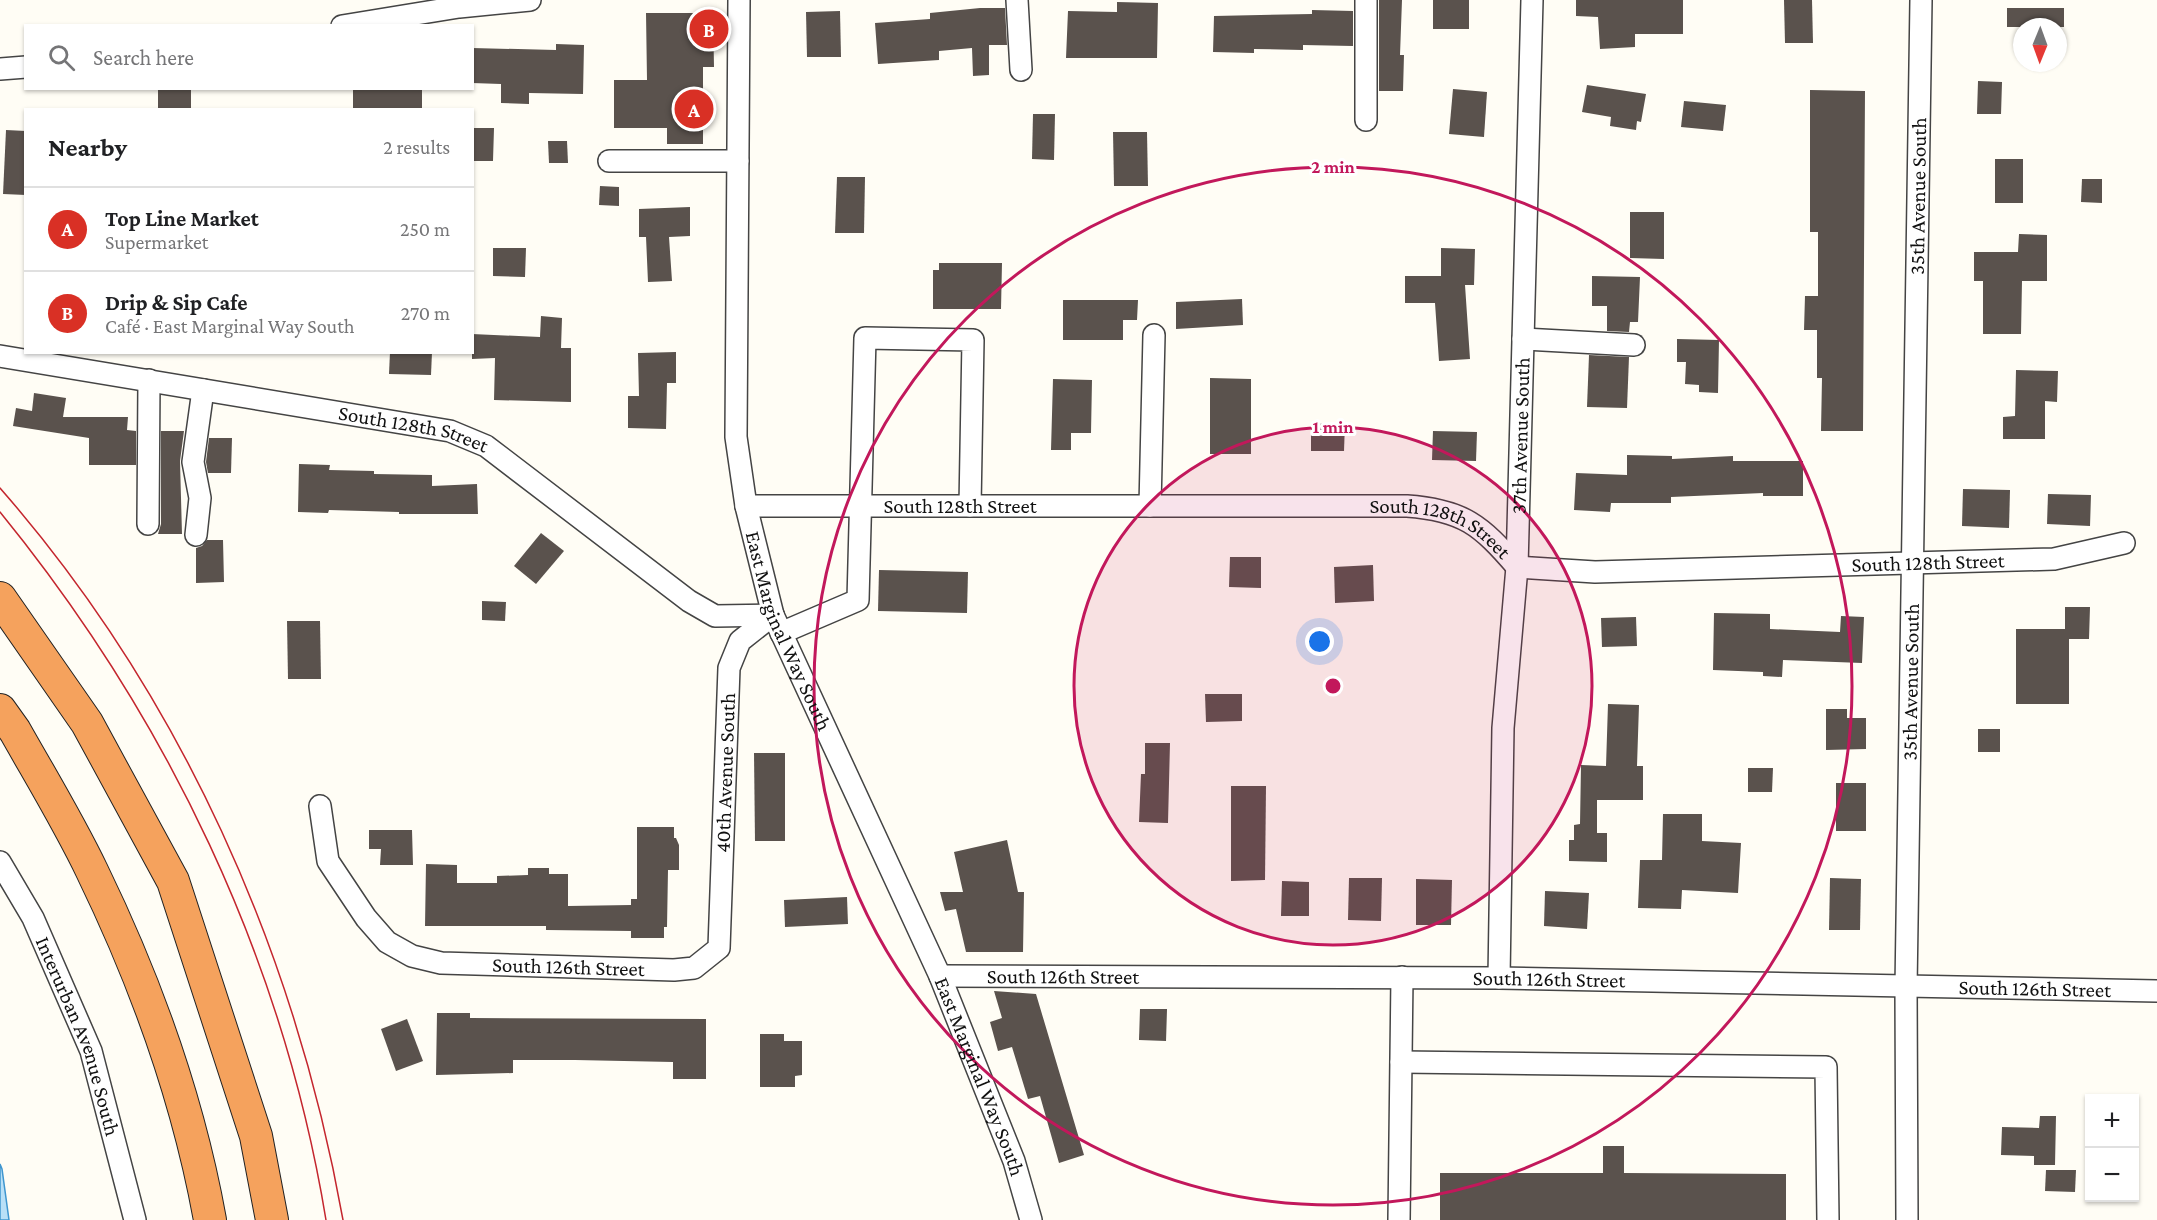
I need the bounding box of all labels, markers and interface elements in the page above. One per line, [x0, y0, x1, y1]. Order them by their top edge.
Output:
pin: B [690, 6, 728, 51]
north arrow [2013, 18, 2067, 72]
search box [24, 24, 474, 90]
icon: search [45, 41, 78, 74]
text: Search here [93, 45, 194, 70]
pin: A [674, 86, 714, 132]
street label: 35th Avenue South [1905, 117, 1931, 275]
text: Nearby [48, 133, 127, 162]
text: 2 results [383, 136, 450, 158]
text: 2 min [1311, 157, 1355, 177]
text: Top Line Market [105, 206, 259, 231]
text: A [62, 218, 73, 240]
text: 250 m [400, 218, 450, 240]
text: Supermarket [105, 231, 208, 253]
text: Drip & Sip Cafe [105, 290, 248, 315]
text: B [62, 302, 73, 324]
text: 270 m [401, 302, 450, 324]
text: Café · East Marginal Way South [105, 315, 355, 337]
street label: 37th Avenue South [1506, 357, 1535, 514]
street label: South 128th Street [337, 401, 493, 458]
text: 1 min [1313, 417, 1354, 437]
street label: South 128th Street [883, 494, 1038, 518]
street label: South 128th Street [1369, 494, 1517, 564]
street label: East Marginal Way South [741, 529, 837, 734]
street label: South 128th Street [1851, 548, 2006, 577]
street label: 35th Avenue South [1897, 603, 1924, 761]
your location [1305, 627, 1334, 656]
centre of rings [1323, 676, 1343, 696]
street label: 40th Avenue South [710, 692, 740, 853]
street label: Interurban Avenue South [31, 933, 125, 1139]
street label: South 126th Street [492, 953, 646, 981]
street label: South 126th Street [987, 964, 1140, 989]
street label: South 126th Street [1473, 966, 1627, 993]
street label: East Marginal Way South [930, 974, 1030, 1179]
street label: South 126th Street [1958, 975, 2112, 1002]
map controls [2085, 1094, 2139, 1202]
button: + [2085, 1094, 2139, 1148]
button: − [2085, 1148, 2139, 1202]

